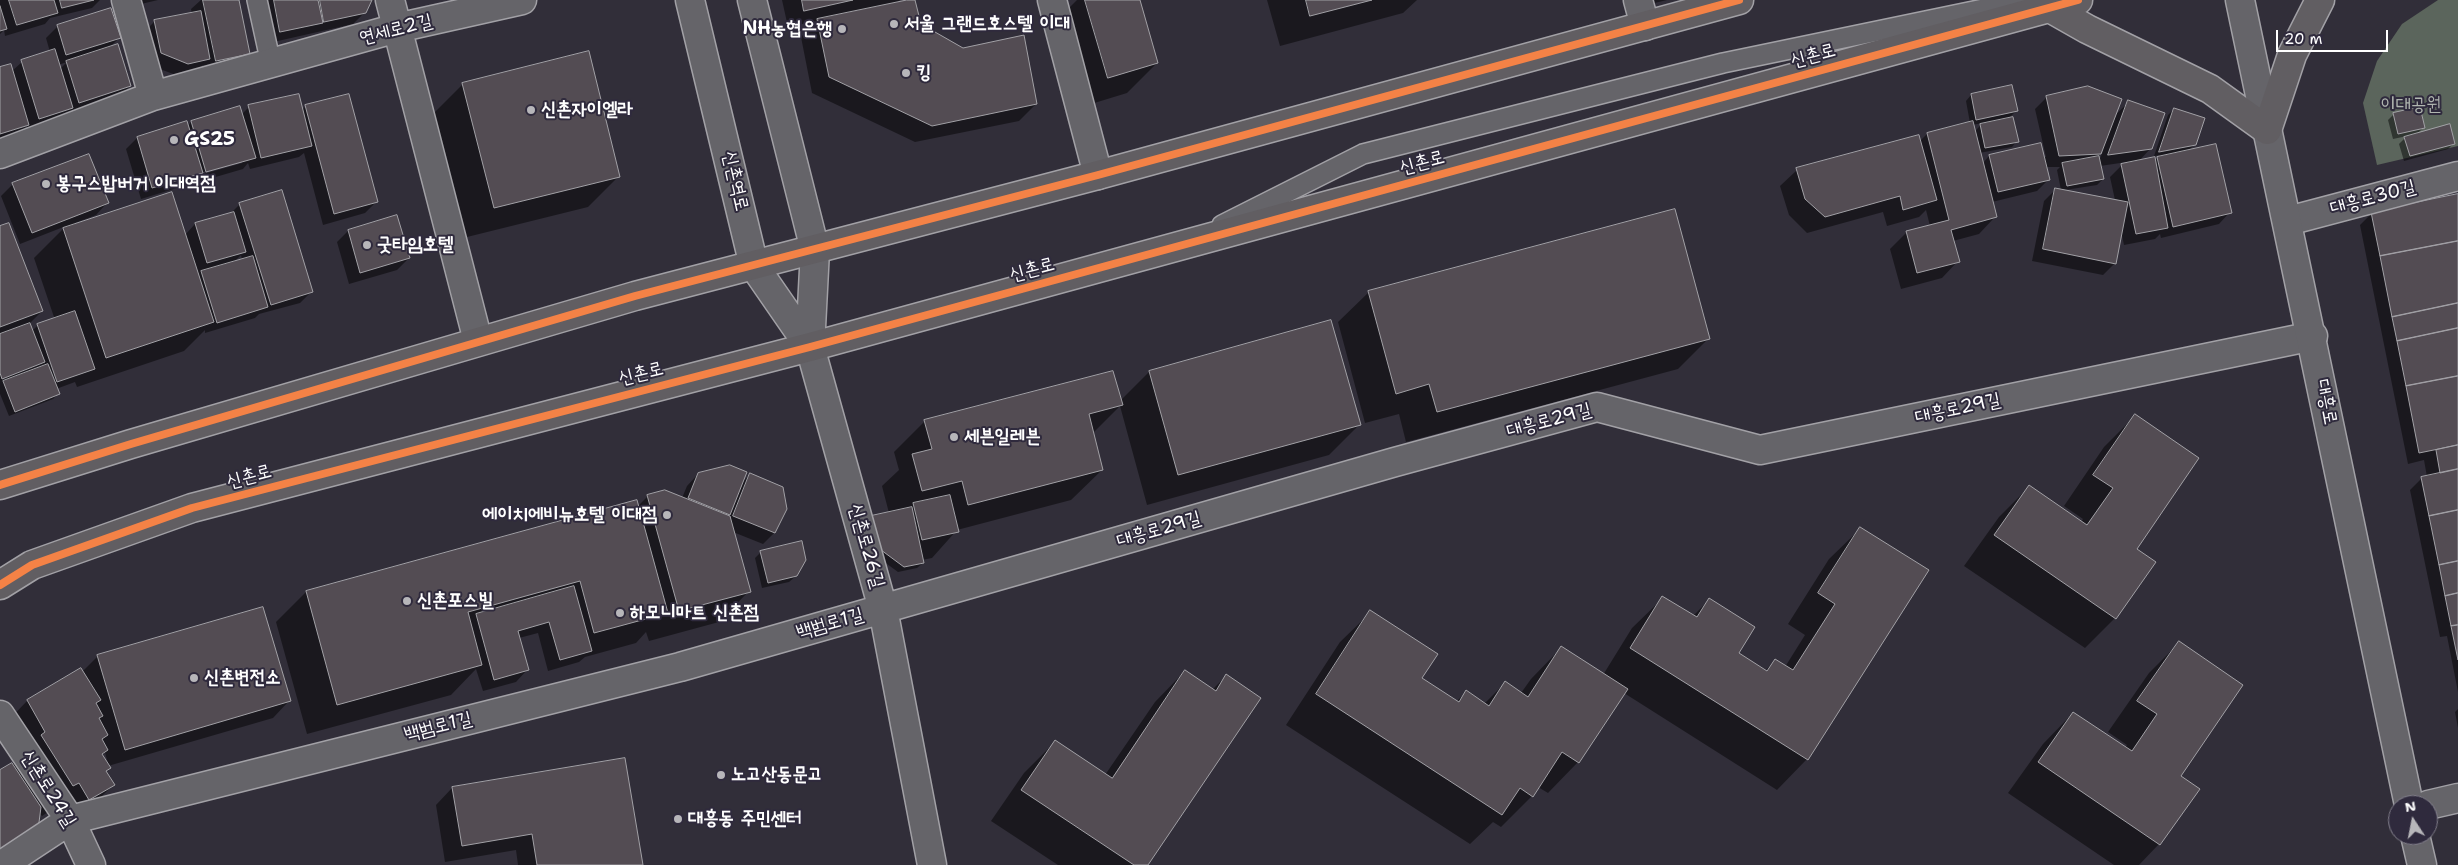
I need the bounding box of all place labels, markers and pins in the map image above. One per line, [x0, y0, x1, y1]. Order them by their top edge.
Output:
place label: 서울 그랜드호스텔 이대 [904, 13, 1070, 35]
place label: NH농협은행 [742, 18, 832, 40]
marker: 서울 그랜드호스텔 이대 [888, 18, 900, 30]
marker: NH농협은행 [836, 23, 848, 35]
place label: 킹 [916, 62, 931, 84]
marker: 킹 [900, 67, 912, 79]
place label: 신촌자이엘라 [541, 99, 633, 121]
marker: 신촌자이엘라 [525, 104, 537, 116]
place label: GS25 [184, 129, 235, 151]
marker: GS25 [168, 134, 180, 146]
place label: 봉구스밥버거 이대역점 [56, 173, 215, 195]
marker: 봉구스밥버거 이대역점 [40, 178, 52, 190]
place label: 굿타임호텔 [377, 234, 453, 256]
marker: 굿타임호텔 [361, 239, 373, 251]
place label: 세븐일레븐 [964, 426, 1040, 448]
marker: 세븐일레븐 [948, 431, 960, 443]
place label: 에이치에비뉴호텔 이대점 [482, 504, 657, 526]
marker: 에이치에비뉴호텔 이대점 [661, 509, 673, 521]
place label: 신촌포스빌 [417, 590, 493, 612]
marker: 신촌포스빌 [401, 595, 413, 607]
place label: 하모니마트 신촌점 [630, 602, 759, 624]
marker: 하모니마트 신촌점 [614, 607, 626, 619]
place label: 신촌변전소 [204, 667, 280, 689]
marker: 신촌변전소 [188, 672, 200, 684]
place label: 노고산동문고 [731, 764, 823, 786]
marker: 노고산동문고 [715, 769, 727, 781]
place label: 대흥동 주민센터 [688, 808, 802, 830]
marker: 대흥동 주민센터 [672, 813, 684, 825]

